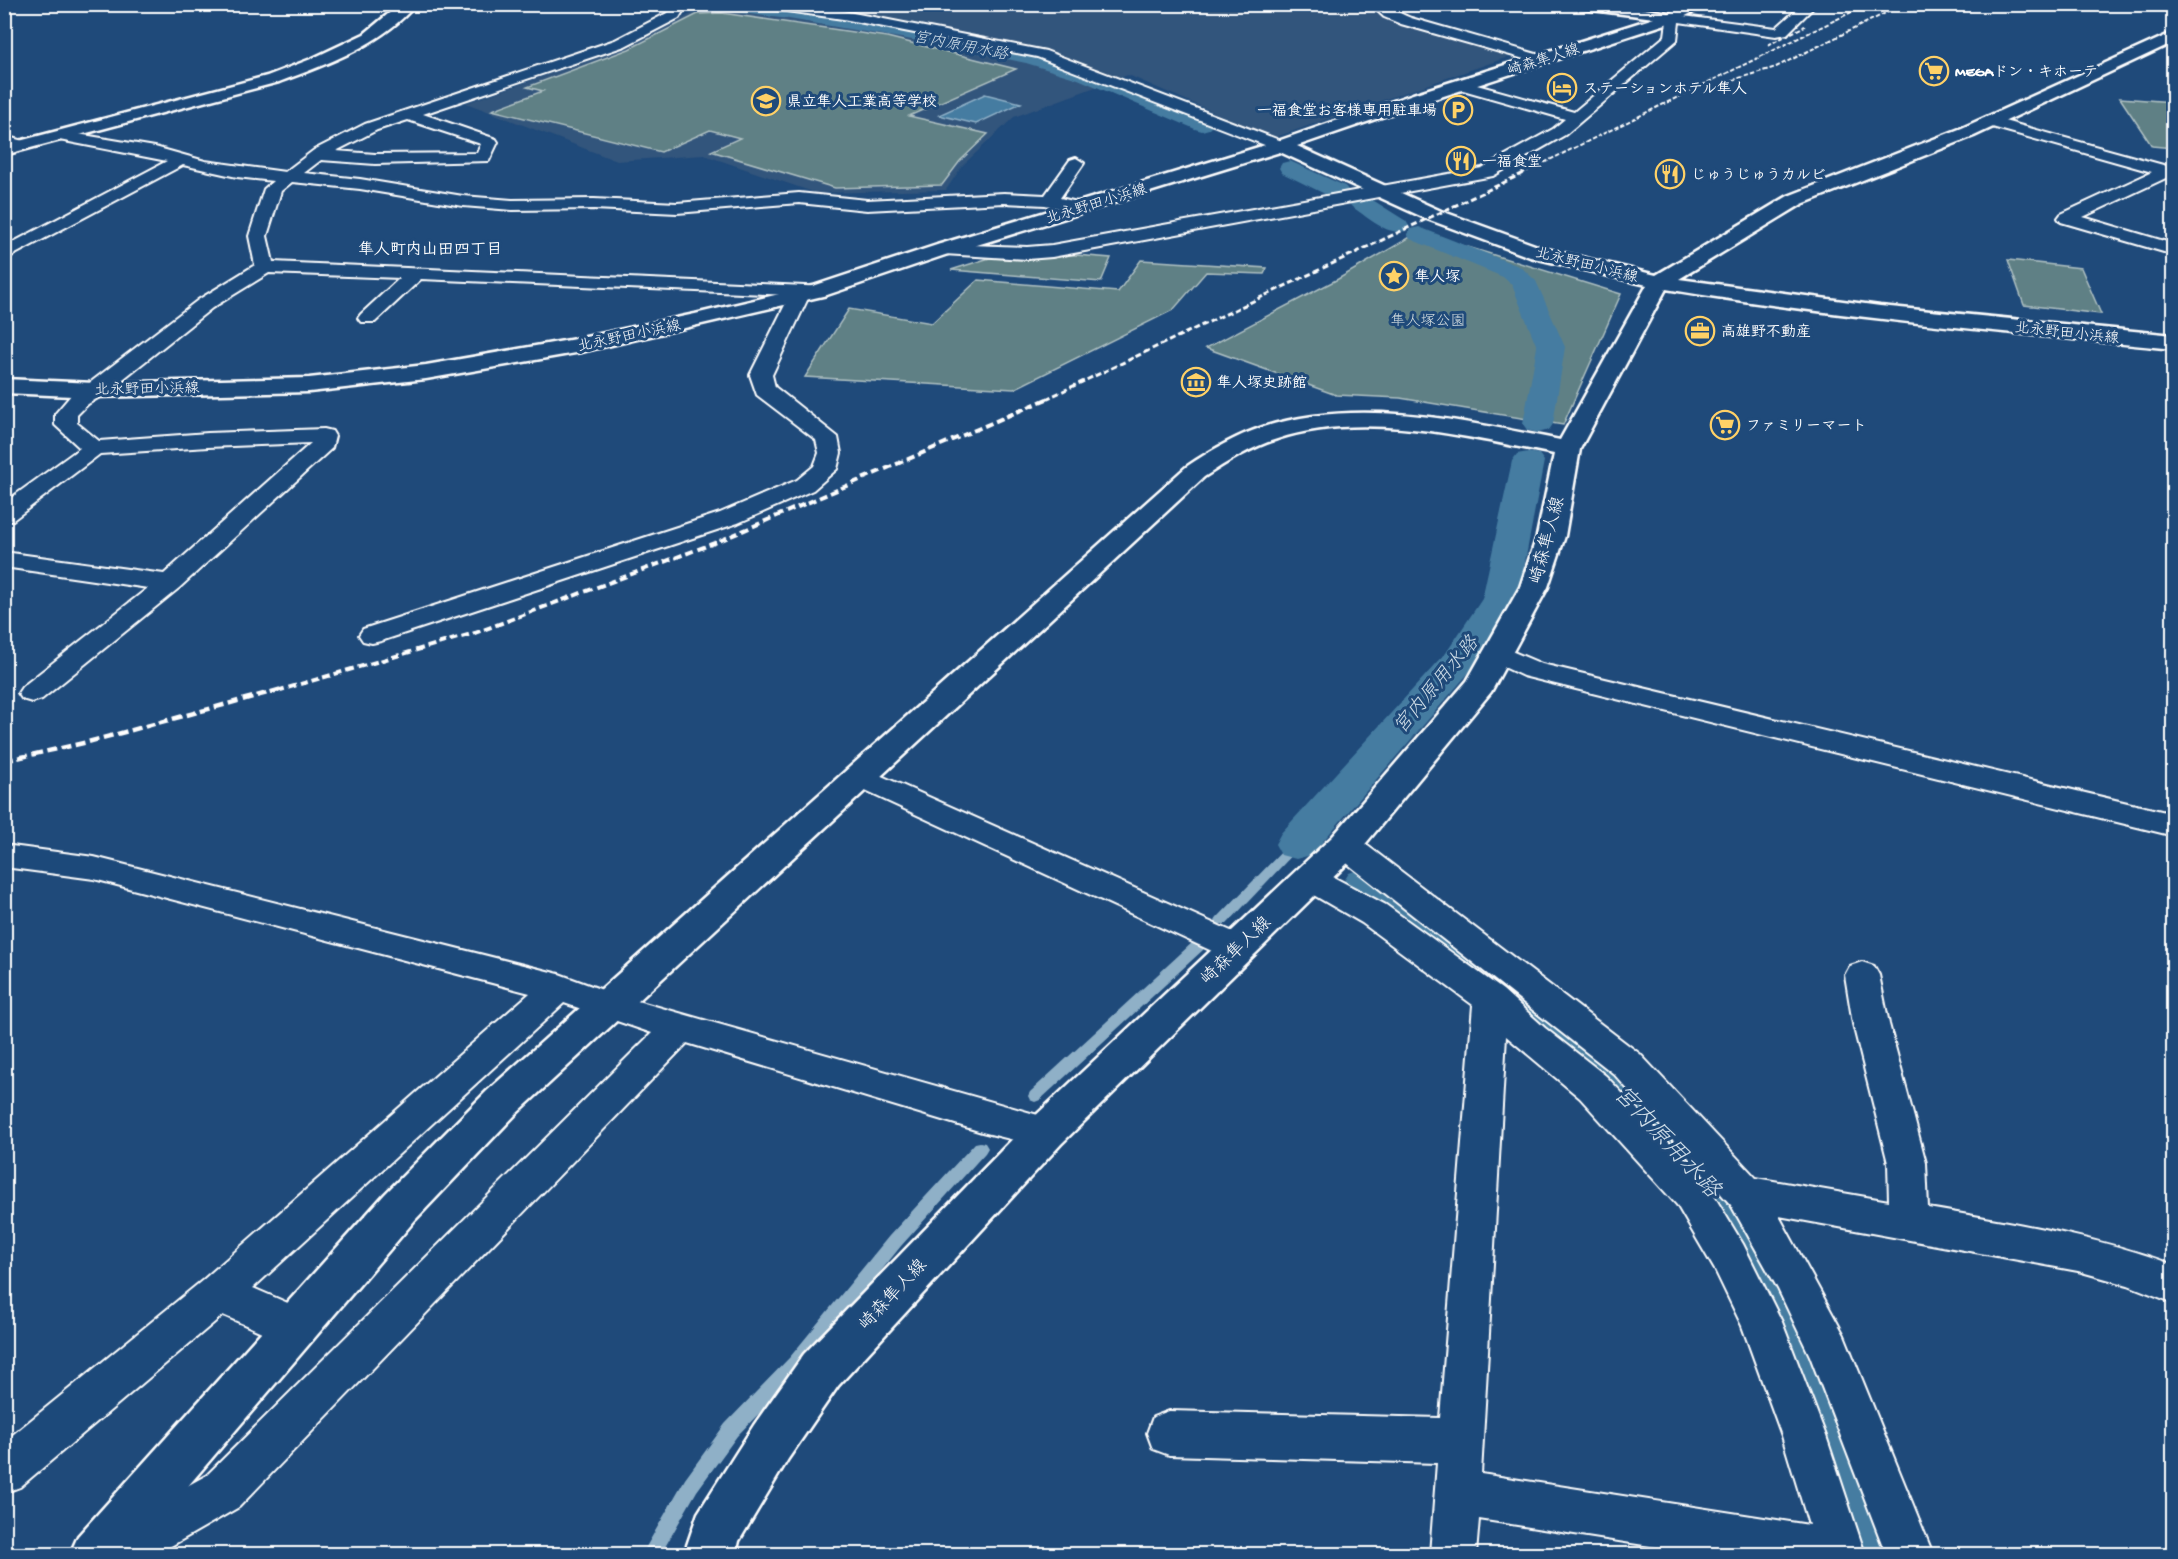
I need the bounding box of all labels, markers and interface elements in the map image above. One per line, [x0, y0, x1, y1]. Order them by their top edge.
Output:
water label: 宮内原用水路 [911, 28, 1010, 66]
street label: 崎森隼人線 [1505, 40, 1582, 81]
supermarket icon: MEGAドン・キホーテ [1918, 55, 1950, 87]
place label: MEGAドン・キホーテ [1955, 64, 2098, 82]
hotel icon: ステーションホテル隼人 [1546, 72, 1578, 104]
place label: ステーションホテル隼人 [1583, 80, 1747, 99]
school or university icon: 県立隼人工業高等学校 [750, 85, 782, 117]
place label: 県立隼人工業高等学校 [787, 93, 937, 112]
parking icon: 一福食堂お客様専用駐車場 [1442, 94, 1474, 126]
place label: 一福食堂お客様専用駐車場 [1257, 102, 1437, 121]
restaurant icon: 一福食堂 [1445, 145, 1477, 177]
place label: 一福食堂 [1482, 153, 1542, 172]
restaurant icon: じゅうじゅうカルビ [1654, 158, 1686, 190]
place label: じゅうじゅうカルビ [1691, 167, 1826, 185]
street label: 北永野田小浜線 [1043, 180, 1149, 229]
district label: 隼人町内山田四丁目 [358, 240, 502, 261]
street label: 北永野田小浜線 [1533, 244, 1640, 287]
place icon: 隼人塚 [1378, 260, 1410, 292]
place label: 隼人塚 [1415, 268, 1460, 287]
park label: 隼人塚公園 [1390, 312, 1466, 331]
office icon: 高雄野不動産 [1684, 315, 1716, 347]
street label: 北永野田小浜線 [576, 316, 683, 357]
street label: 北永野田小浜線 [2014, 319, 2120, 348]
place label: 高雄野不動産 [1721, 323, 1811, 342]
museum icon: 隼人塚史跡館 [1180, 366, 1212, 398]
place label: 隼人塚史跡館 [1217, 374, 1307, 393]
street label: 北永野田小浜線 [94, 379, 200, 400]
supermarket icon: ファミリーマート [1709, 409, 1741, 441]
place label: ファミリーマート [1746, 418, 1867, 436]
street label: 崎森隼人線 [1526, 494, 1570, 587]
water label: 宮内原用水路 [1389, 631, 1486, 740]
street label: 崎森隼人線 [1196, 912, 1276, 991]
water label: 宮内原用水路 [1606, 1080, 1727, 1207]
street label: 崎森隼人線 [855, 1255, 932, 1336]

